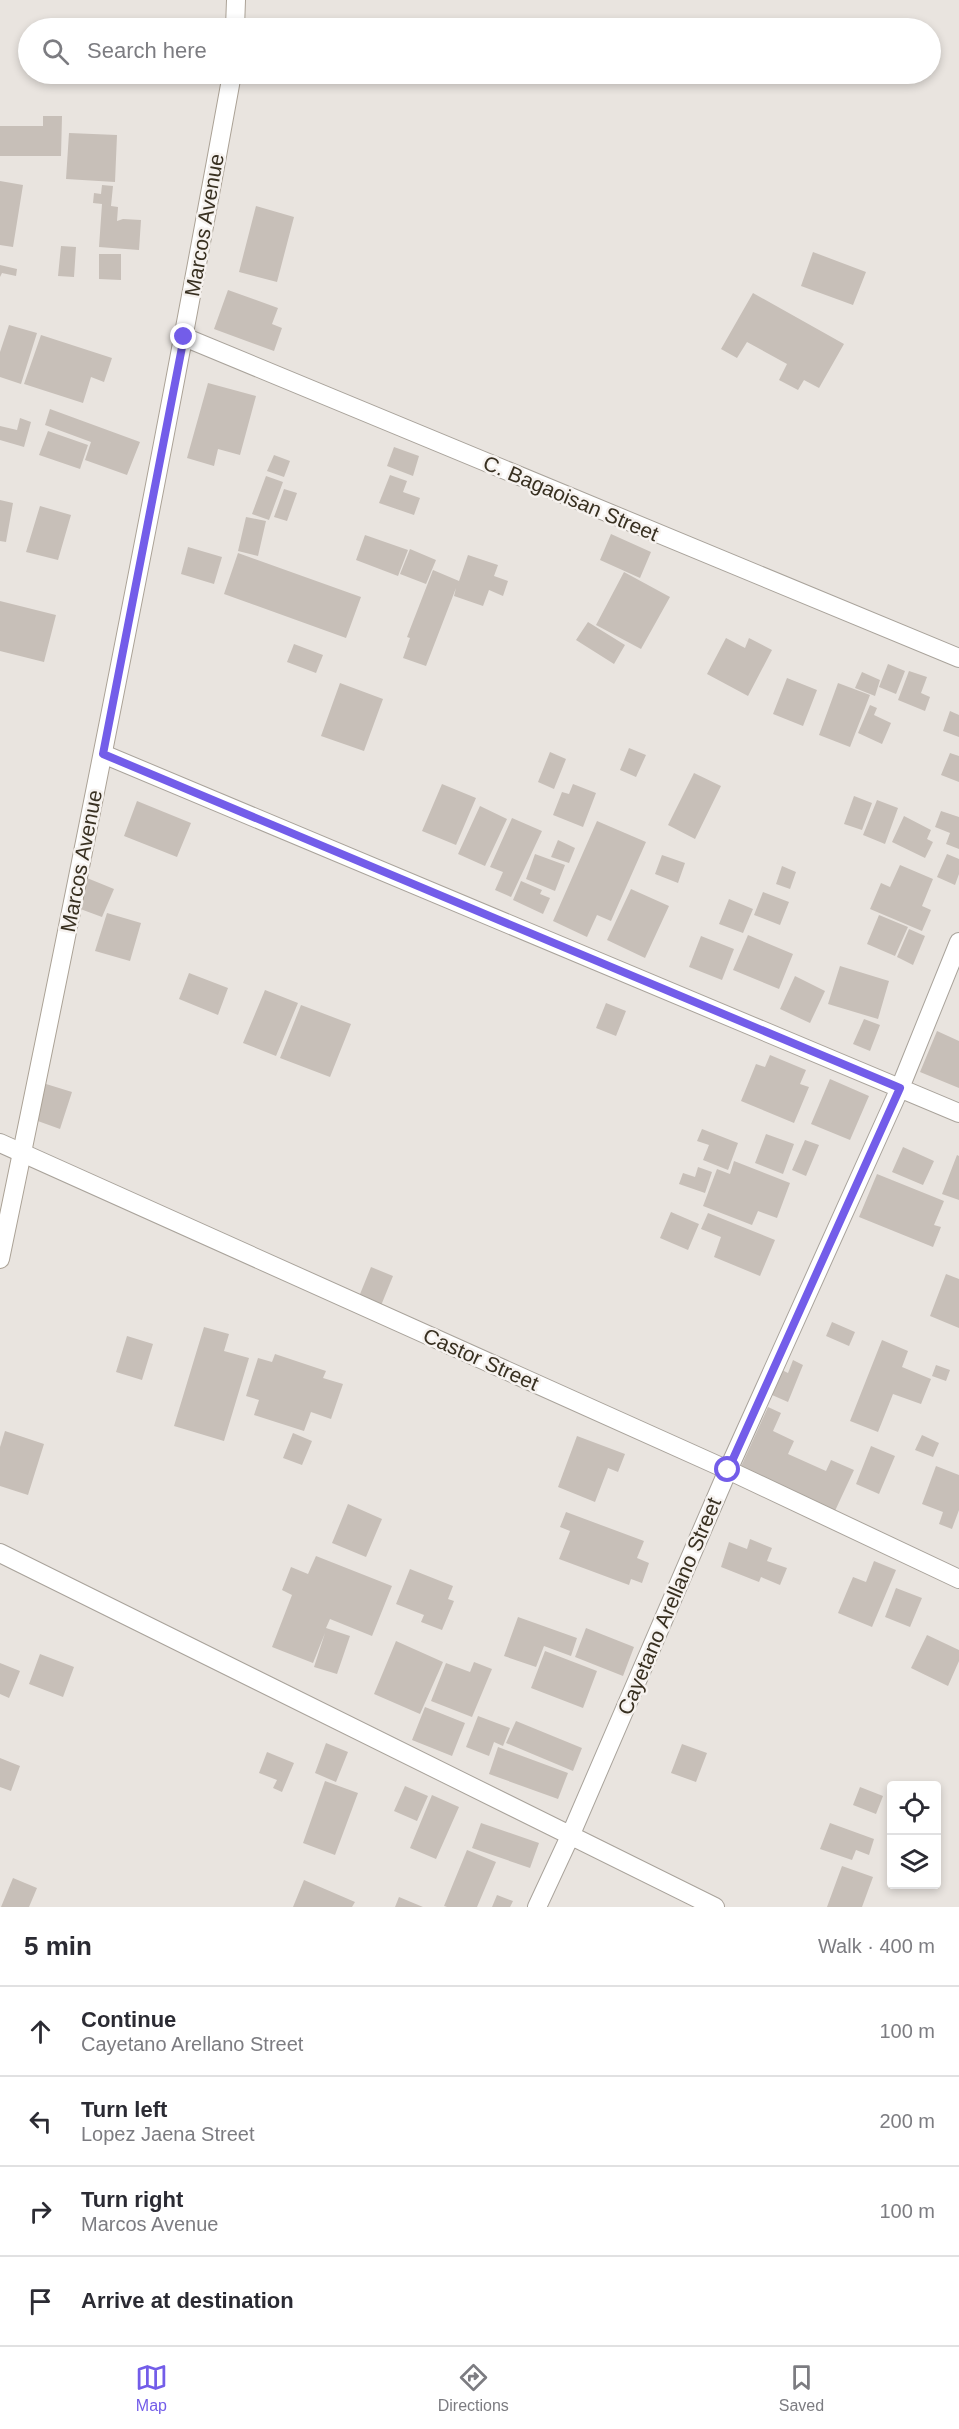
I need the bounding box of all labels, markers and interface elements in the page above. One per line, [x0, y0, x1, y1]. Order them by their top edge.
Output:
search box [18, 18, 941, 84]
icon: search [39, 35, 72, 68]
text: Search here [87, 38, 207, 63]
street label: Marcos Avenue [180, 152, 228, 298]
route end [170, 323, 196, 349]
street label: C. Bagaoisan Street [480, 451, 662, 545]
street label: Marcos Avenue [56, 788, 106, 934]
street label: Castor Street [420, 1323, 542, 1395]
route start [714, 1456, 740, 1482]
street label: Cayetano Arellano Street [613, 1494, 725, 1718]
map controls [887, 1781, 941, 1889]
button: locate [887, 1781, 941, 1835]
button: layers [887, 1835, 941, 1889]
text: 5 min [24, 1931, 92, 1961]
text: Walk · 400 m [818, 1935, 935, 1957]
text: Continue [81, 2007, 176, 2032]
icon: ahead [24, 2015, 57, 2048]
text: 100 m [879, 2020, 935, 2042]
text: Cayetano Arellano Street [81, 2033, 303, 2055]
text: Turn left [81, 2097, 167, 2122]
icon: left [24, 2105, 57, 2138]
text: 200 m [879, 2110, 935, 2132]
text: Lopez Jaena Street [81, 2123, 254, 2145]
text: Turn right [81, 2187, 183, 2212]
icon: right [24, 2195, 57, 2228]
text: 100 m [879, 2200, 935, 2222]
text: Marcos Avenue [81, 2213, 219, 2235]
icon: arrive [24, 2285, 57, 2318]
text: Arrive at destination [81, 2288, 294, 2313]
tab: Map [135, 2361, 168, 2415]
tab: Directions [438, 2361, 509, 2415]
tab: Saved [779, 2361, 824, 2415]

